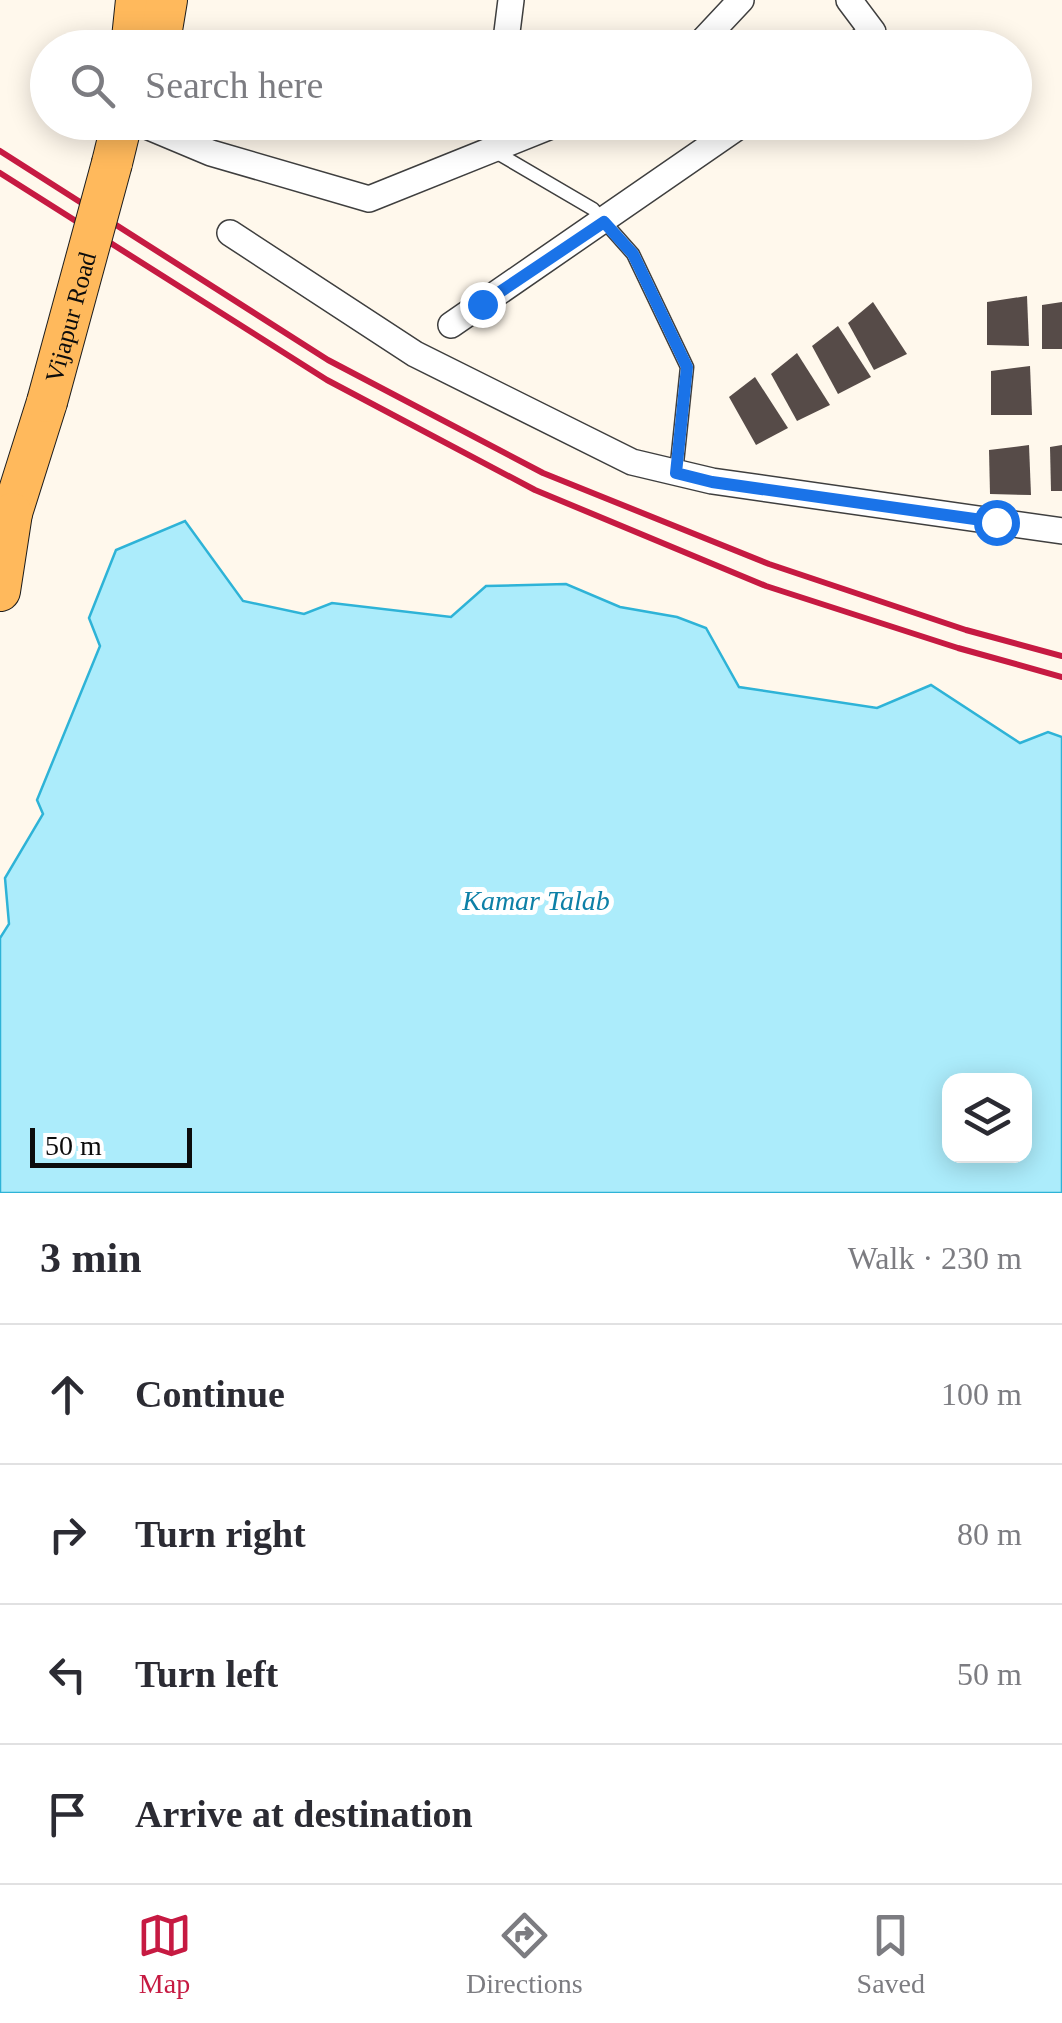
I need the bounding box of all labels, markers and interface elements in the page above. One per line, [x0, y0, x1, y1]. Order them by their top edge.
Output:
search box [30, 30, 1032, 140]
icon: search [65, 58, 120, 113]
text: Search here [145, 64, 323, 106]
street label: Vijapur Road [39, 248, 101, 385]
route end [460, 282, 506, 328]
route start [974, 500, 1020, 546]
water label: Kamar Talab [461, 885, 610, 916]
map controls [942, 1073, 1032, 1163]
button: layers [942, 1073, 1032, 1163]
scale bar [30, 1123, 192, 1168]
text: 50 m [45, 1130, 102, 1161]
text: 3 min [40, 1235, 142, 1281]
text: Walk · 230 m [848, 1240, 1022, 1276]
icon: ahead [40, 1367, 95, 1422]
text: Continue [135, 1373, 285, 1415]
text: 100 m [941, 1376, 1022, 1412]
icon: right [40, 1507, 95, 1562]
text: Turn right [135, 1513, 306, 1555]
text: 80 m [957, 1516, 1022, 1552]
icon: left [40, 1647, 95, 1702]
text: Turn left [135, 1653, 278, 1695]
text: 50 m [957, 1656, 1022, 1692]
icon: arrive [40, 1787, 95, 1842]
text: Arrive at destination [135, 1793, 473, 1835]
tab: Map [137, 1908, 192, 2000]
tab: Directions [466, 1908, 583, 2000]
tab: Saved [857, 1908, 925, 2000]

